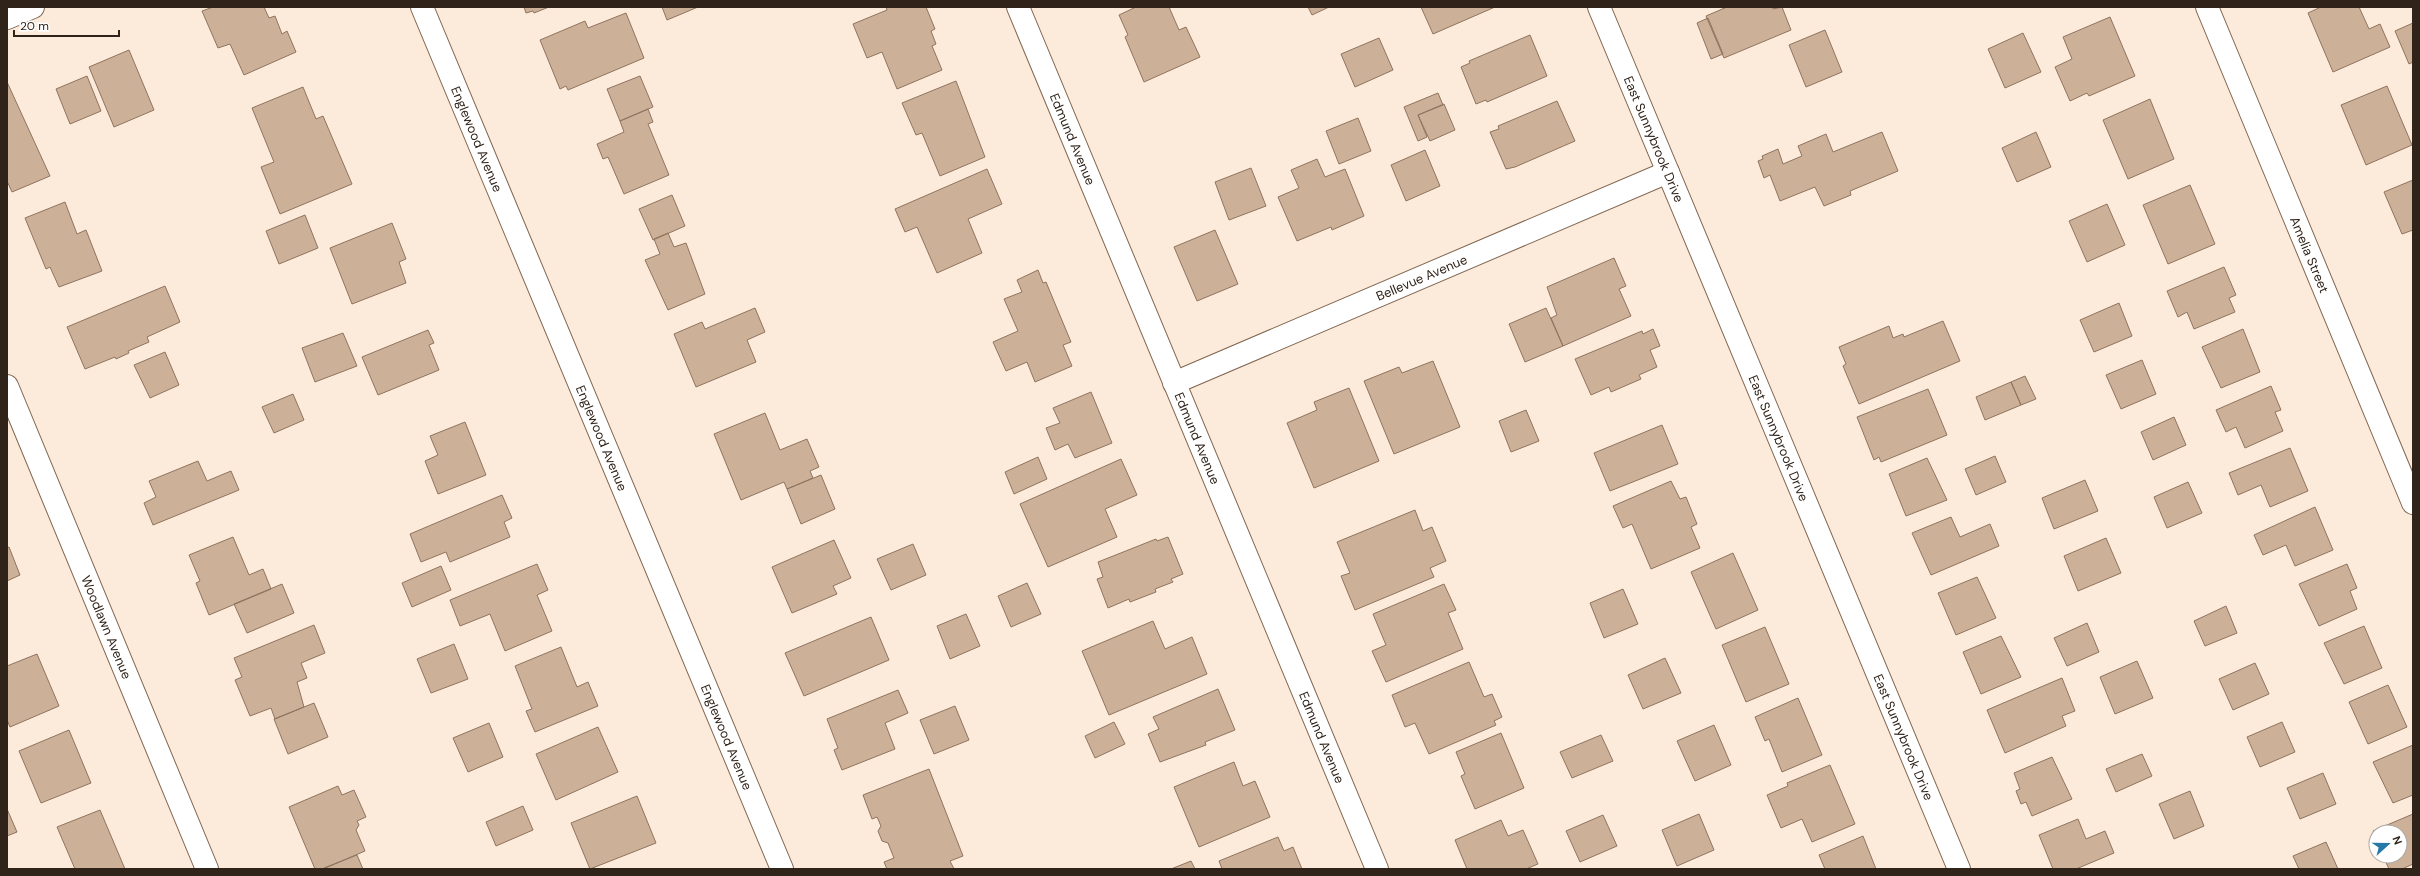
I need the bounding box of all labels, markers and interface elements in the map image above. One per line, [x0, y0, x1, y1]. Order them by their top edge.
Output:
scale bar [14, 12, 119, 38]
text: 20 m [20, 18, 49, 34]
street label: East Sunnybrook Drive [1620, 73, 1688, 205]
street label: Englewood Avenue [447, 83, 507, 194]
street label: Edmund Avenue [1046, 91, 1100, 187]
street label: Amelia Street [2286, 214, 2333, 295]
street label: Bellevue Avenue [1373, 250, 1470, 304]
street label: East Sunnybrook Drive [1745, 372, 1813, 504]
street label: Englewood Avenue [572, 382, 632, 493]
street label: Edmund Avenue [1171, 390, 1224, 487]
street label: Woodlawn Avenue [78, 573, 136, 681]
street label: East Sunnybrook Drive [1870, 671, 1938, 803]
street label: Englewood Avenue [697, 681, 756, 792]
street label: Edmund Avenue [1295, 689, 1349, 786]
north arrow [2368, 824, 2408, 864]
text: N [2389, 834, 2405, 847]

